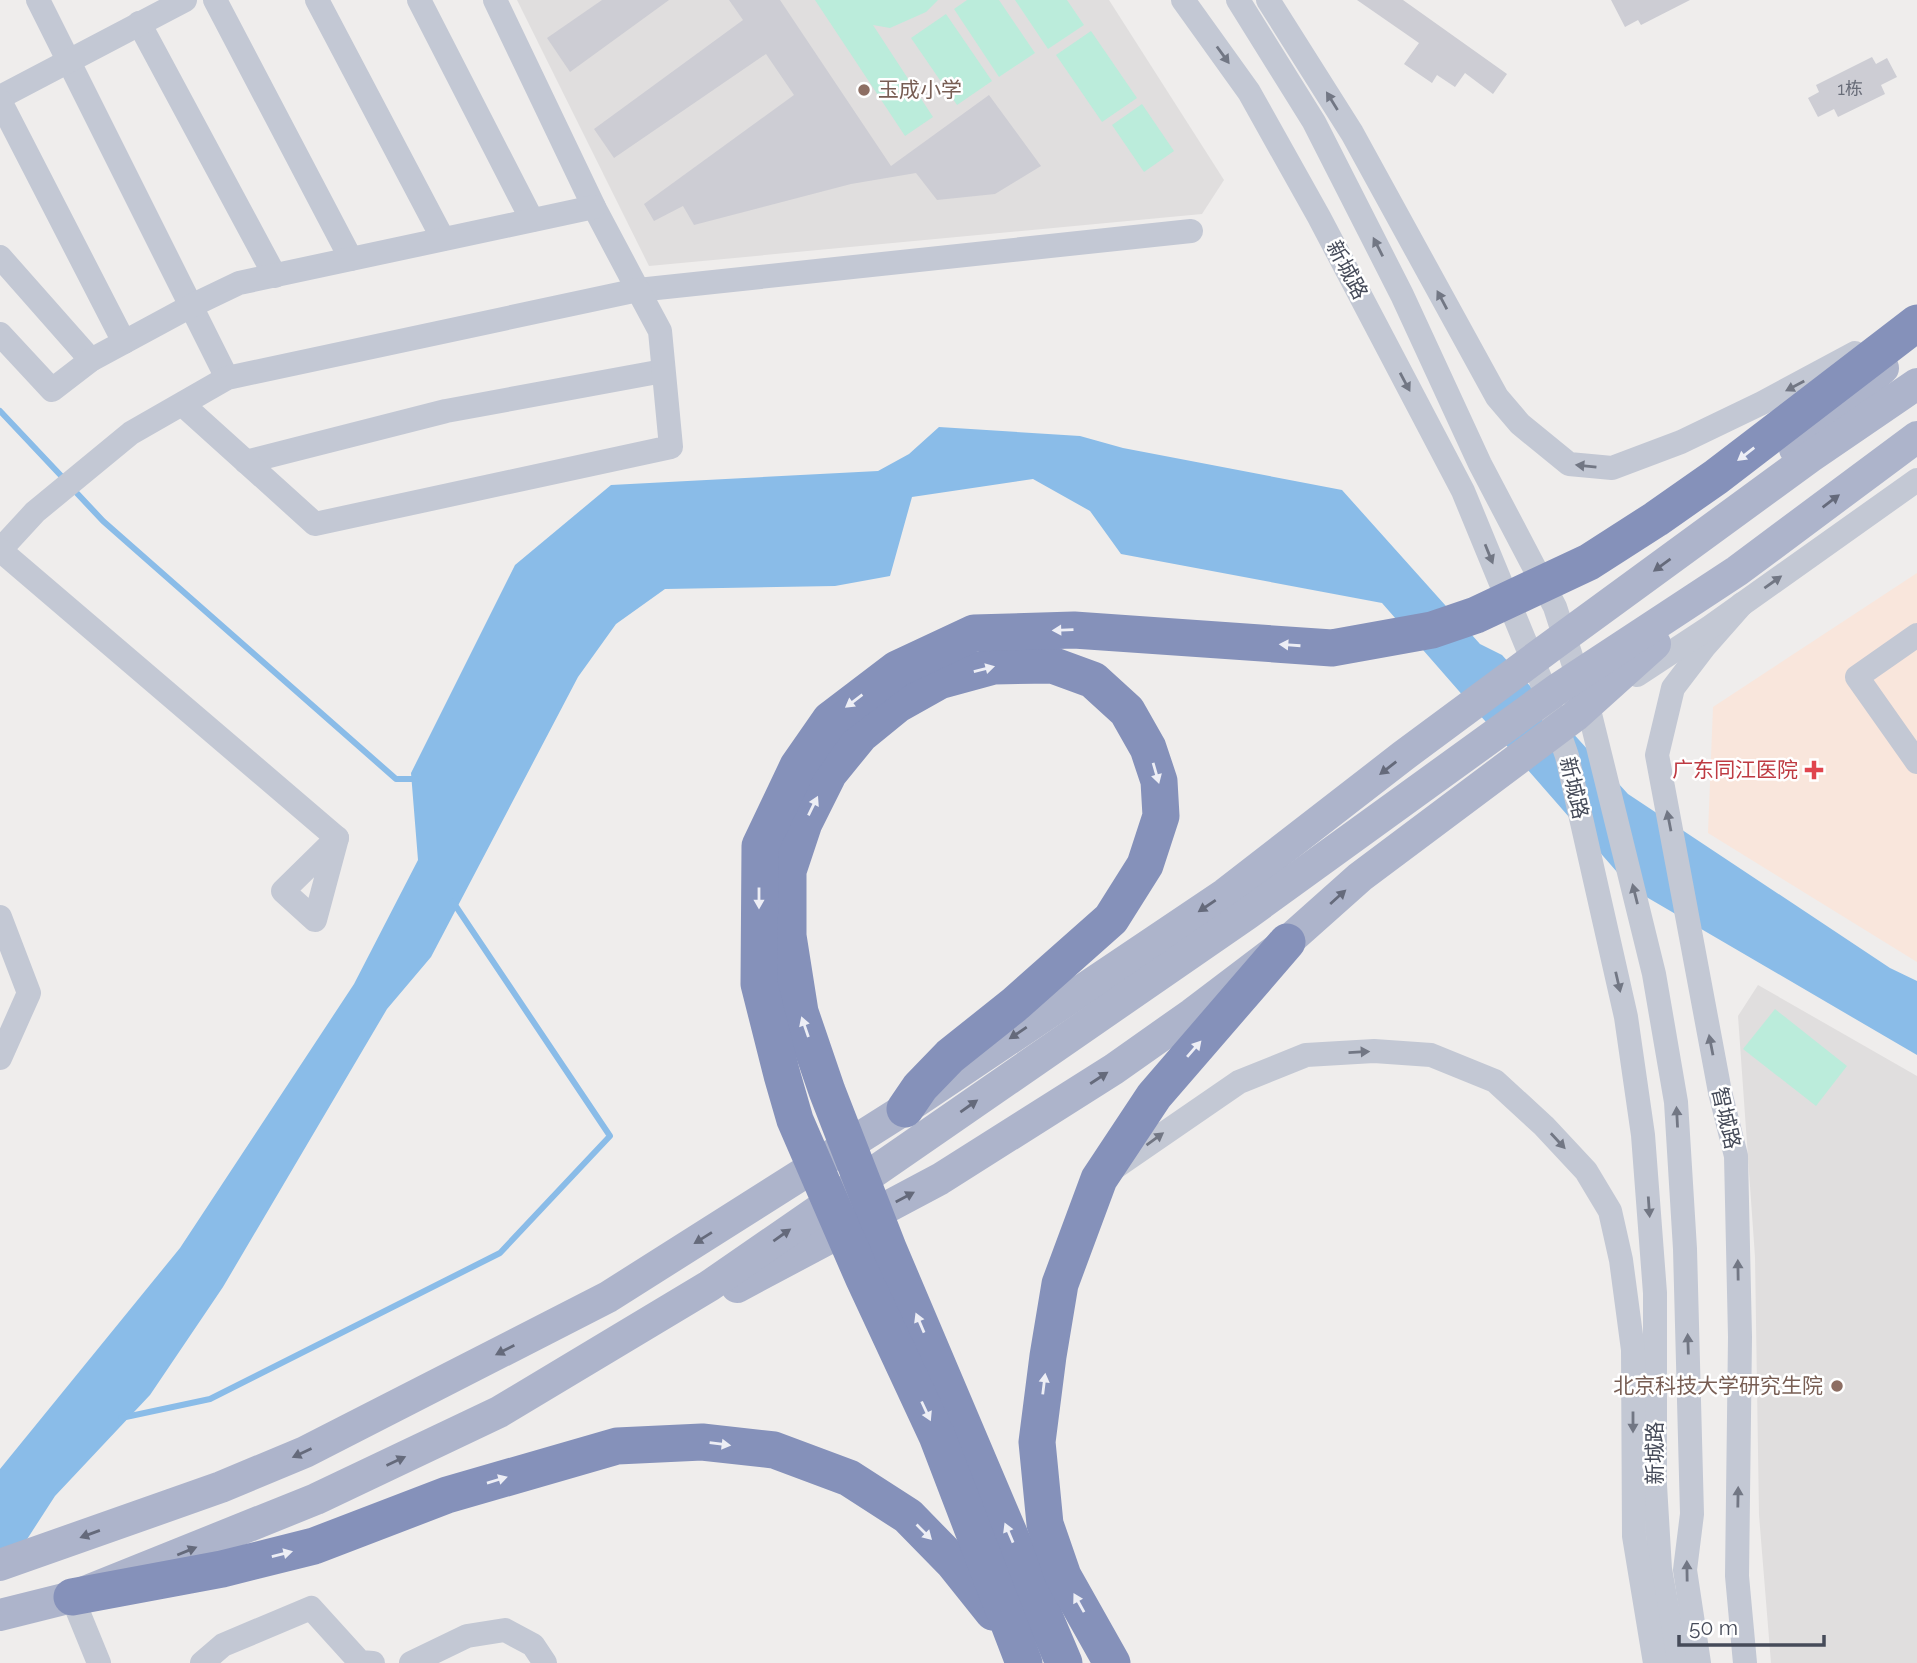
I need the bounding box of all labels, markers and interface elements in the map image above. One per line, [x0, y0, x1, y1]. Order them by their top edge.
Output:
one-way arrow [1216, 46, 1230, 65]
place label: 玉成小学 [878, 77, 962, 102]
house number: 1栋 [1837, 78, 1863, 99]
marker: 玉成小学 [856, 82, 872, 98]
one-way arrow [1326, 91, 1339, 110]
street label: 新城路 [1322, 236, 1373, 303]
one-way arrow [1372, 237, 1383, 257]
one-way arrow [1436, 290, 1448, 309]
one-way arrow [1400, 372, 1411, 392]
one-way arrow [1786, 380, 1805, 392]
one-way arrow [1737, 446, 1755, 460]
one-way arrow [1575, 460, 1597, 471]
one-way arrow [1822, 494, 1840, 508]
one-way arrow [1484, 544, 1495, 565]
one-way arrow [1653, 558, 1671, 572]
one-way arrow [1764, 575, 1782, 589]
one-way arrow [1052, 625, 1074, 636]
one-way arrow [1279, 639, 1301, 650]
one-way arrow [973, 663, 995, 674]
one-way arrow [845, 694, 864, 708]
street label: 新城路 [1555, 754, 1594, 821]
place label: 广东同江医院 [1672, 757, 1798, 782]
marker: 广东同江医院 [1804, 760, 1824, 780]
one-way arrow [1379, 761, 1397, 776]
one-way arrow [1151, 763, 1161, 784]
one-way arrow [807, 796, 819, 816]
one-way arrow [1663, 810, 1674, 832]
one-way arrow [1629, 883, 1640, 905]
one-way arrow [754, 887, 765, 909]
one-way arrow [1329, 890, 1346, 905]
one-way arrow [1198, 899, 1216, 913]
one-way arrow [1612, 971, 1623, 993]
one-way arrow [799, 1016, 810, 1037]
one-way arrow [1009, 1026, 1027, 1040]
one-way arrow [1705, 1034, 1716, 1056]
one-way arrow [1186, 1041, 1201, 1058]
one-way arrow [1349, 1046, 1371, 1057]
one-way arrow [1090, 1071, 1108, 1085]
street label: 智城路 [1707, 1084, 1746, 1151]
one-way arrow [960, 1099, 978, 1113]
one-way arrow [1672, 1106, 1683, 1128]
one-way arrow [1146, 1132, 1164, 1146]
one-way arrow [1550, 1132, 1566, 1149]
one-way arrow [896, 1191, 915, 1203]
one-way arrow [1644, 1196, 1655, 1218]
one-way arrow [773, 1228, 791, 1242]
one-way arrow [693, 1232, 713, 1245]
one-way arrow [1733, 1258, 1744, 1280]
one-way arrow [914, 1312, 925, 1333]
one-way arrow [1683, 1333, 1694, 1355]
one-way arrow [495, 1345, 515, 1356]
one-way arrow [1039, 1373, 1050, 1395]
place label: 北京科技大学研究生院 [1613, 1373, 1823, 1398]
marker: 北京科技大学研究生院 [1829, 1378, 1845, 1394]
one-way arrow [920, 1401, 932, 1421]
one-way arrow [1628, 1411, 1639, 1433]
street label: 新城路 [1642, 1422, 1667, 1485]
one-way arrow [709, 1439, 731, 1450]
one-way arrow [292, 1447, 312, 1458]
one-way arrow [386, 1455, 406, 1467]
one-way arrow [487, 1474, 508, 1484]
one-way arrow [1732, 1486, 1744, 1508]
one-way arrow [1003, 1522, 1014, 1543]
one-way arrow [915, 1524, 932, 1540]
one-way arrow [79, 1529, 100, 1540]
one-way arrow [176, 1545, 197, 1556]
one-way arrow [271, 1548, 293, 1559]
one-way arrow [1681, 1560, 1693, 1582]
one-way arrow [1073, 1594, 1085, 1613]
scale bar [1679, 1604, 1824, 1648]
text: 50 m [1689, 1615, 1738, 1640]

